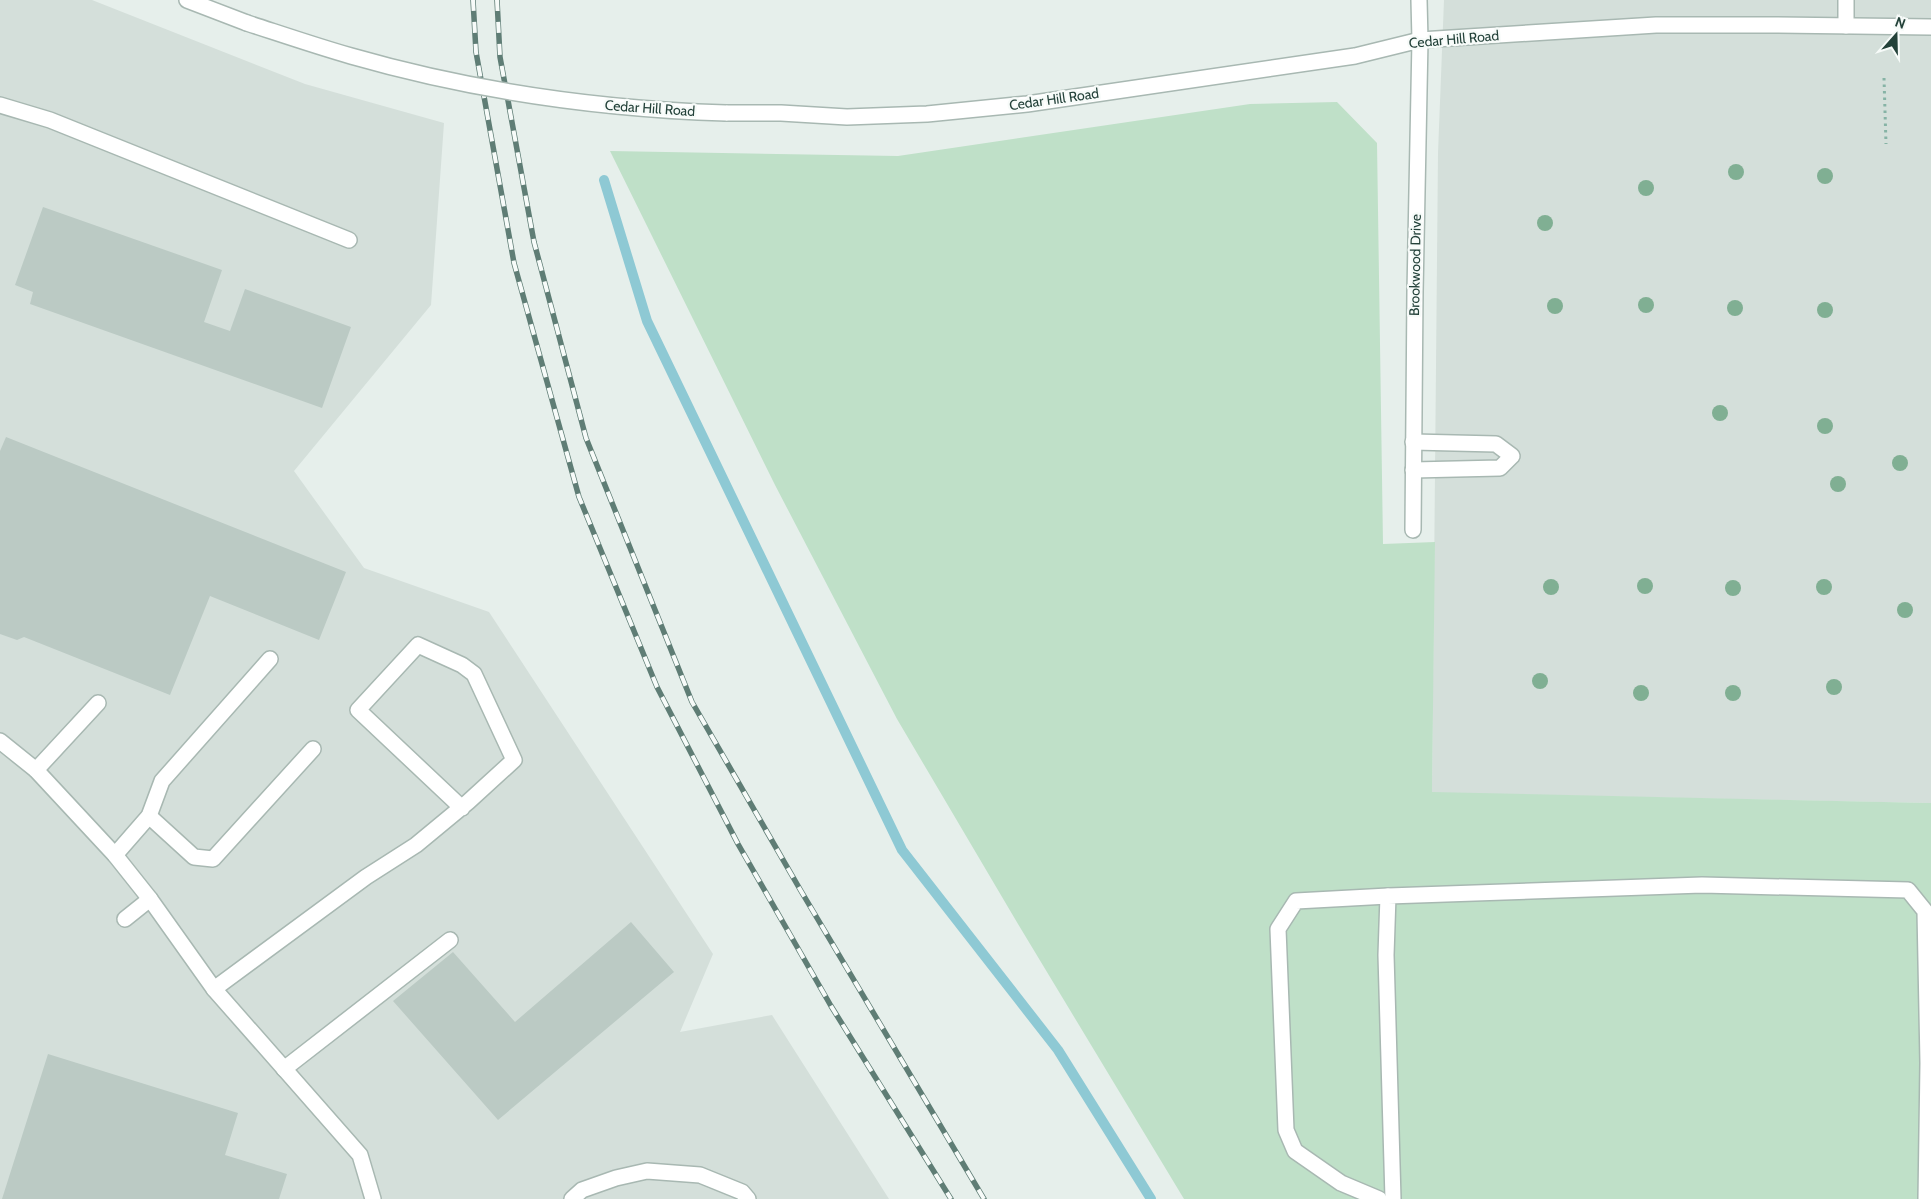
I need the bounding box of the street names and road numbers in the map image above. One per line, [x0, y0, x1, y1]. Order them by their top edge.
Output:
street label: Cedar Hill Road [1408, 26, 1500, 52]
street label: Cedar Hill Road [1008, 84, 1100, 114]
street label: Cedar Hill Road [604, 96, 696, 120]
street label: Brookwood Drive [1405, 214, 1425, 316]

